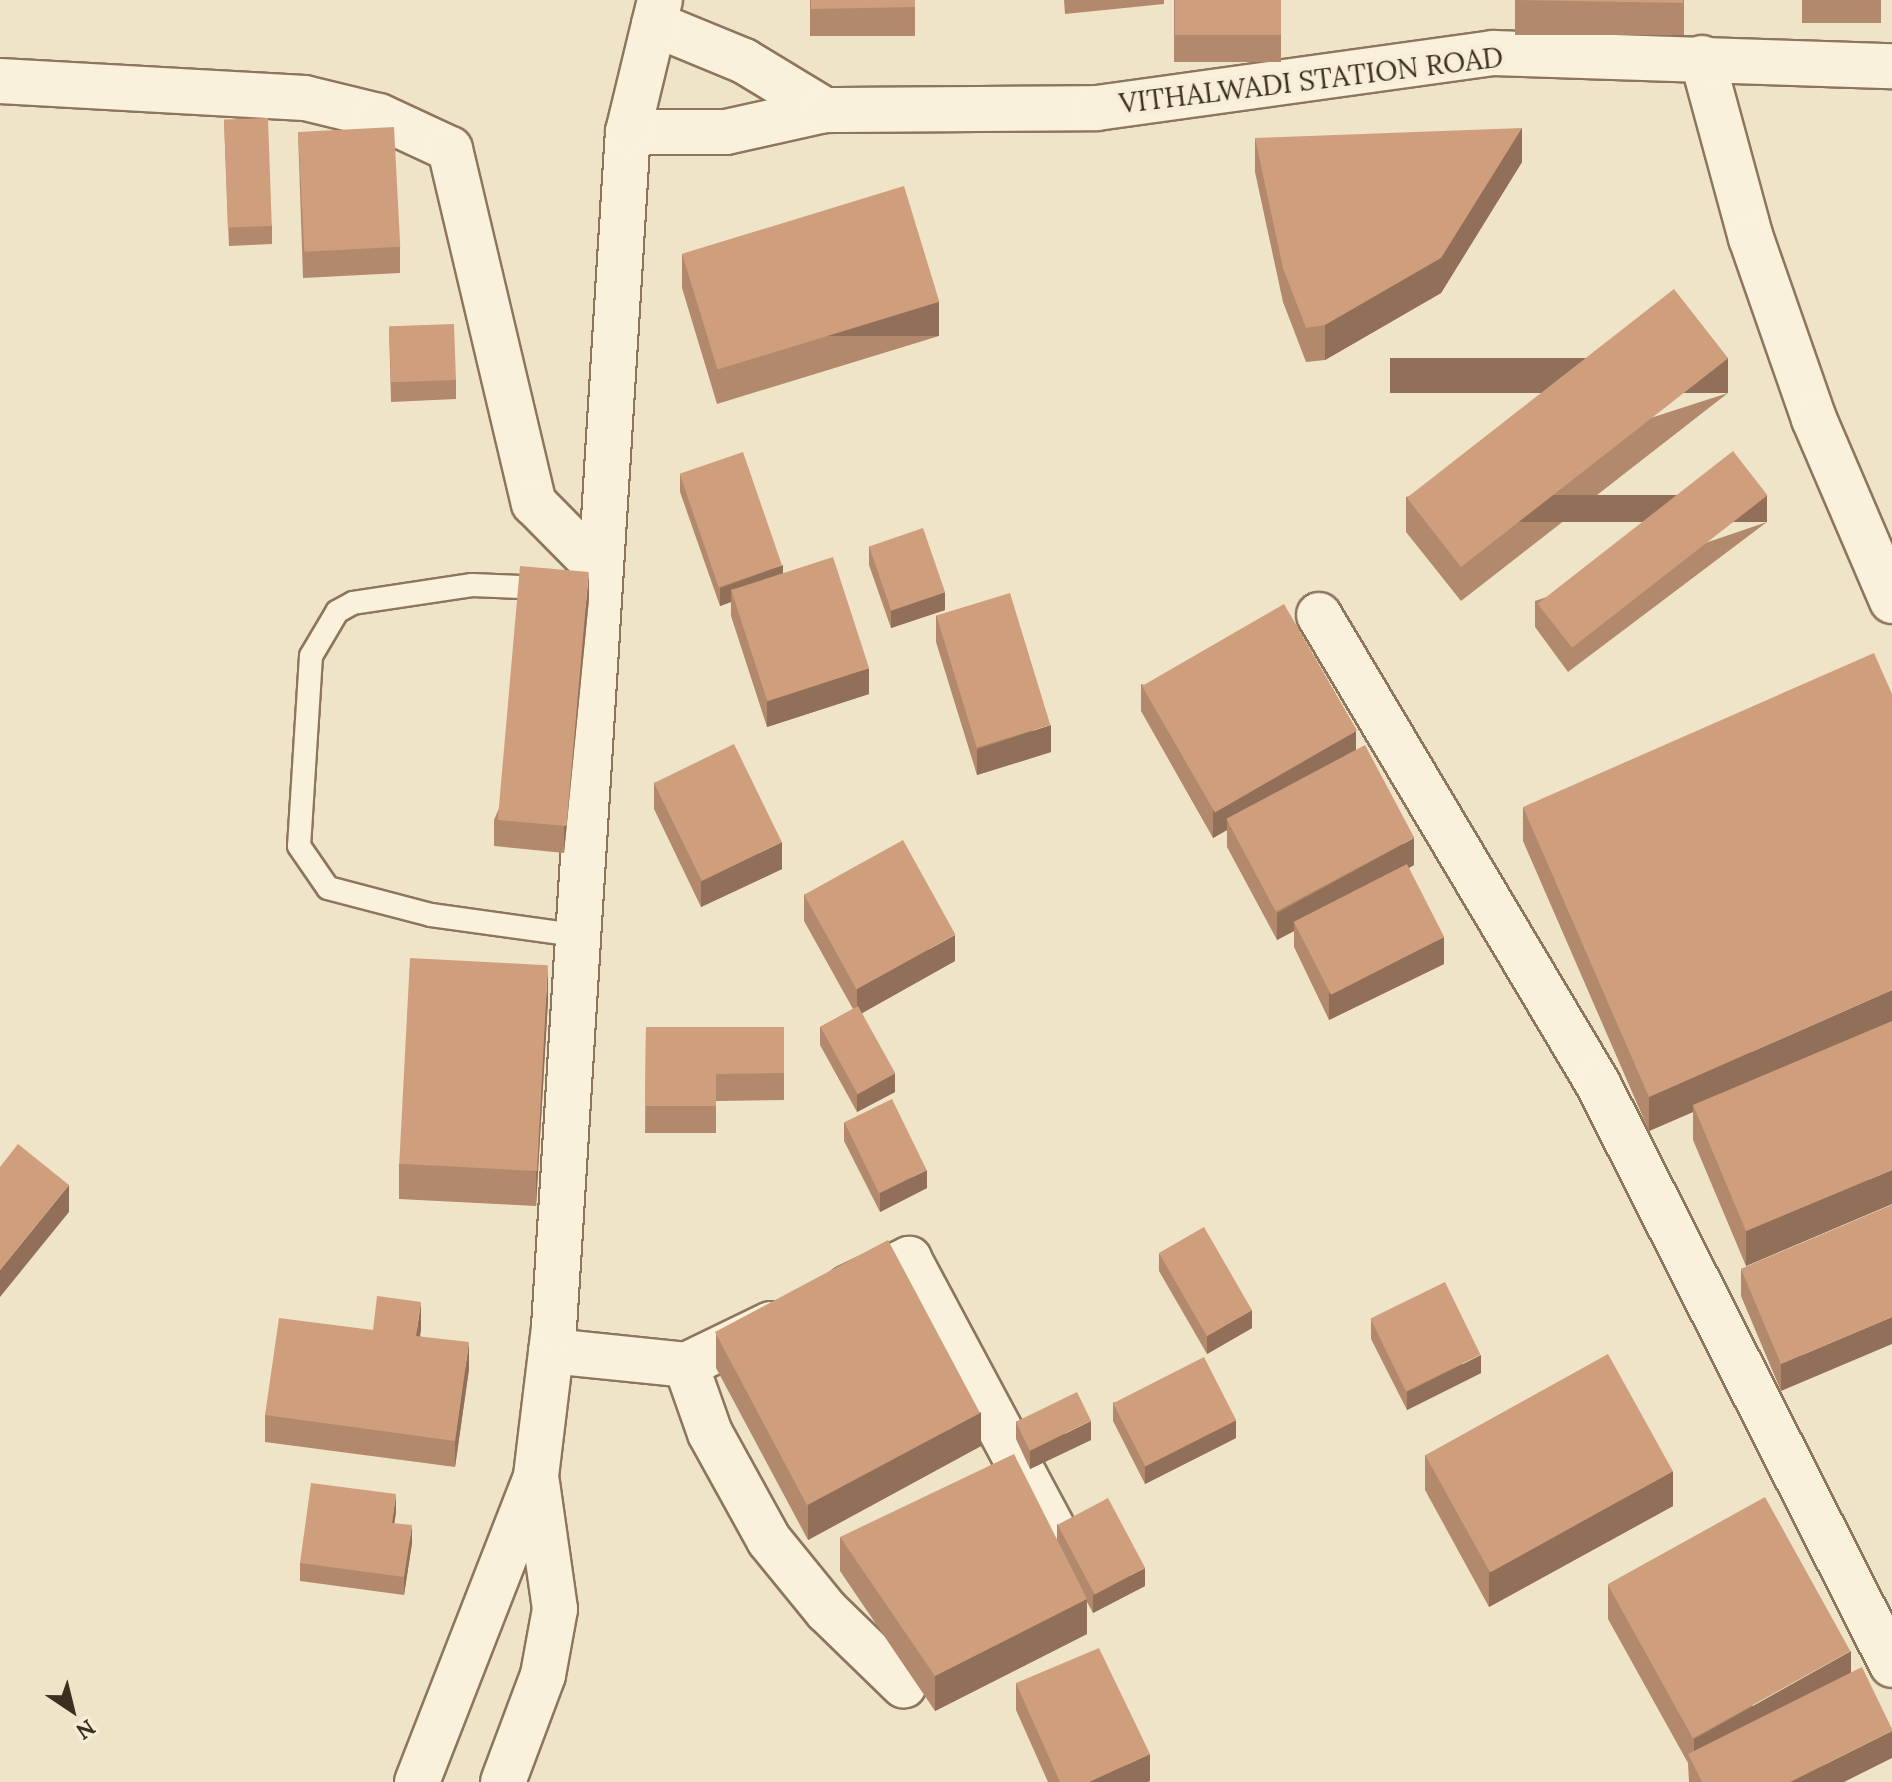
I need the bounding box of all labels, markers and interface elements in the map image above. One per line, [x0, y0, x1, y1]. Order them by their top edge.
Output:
street label: VITHALWADI STATION ROAD [1117, 40, 1505, 120]
north arrow [32, 1670, 112, 1750]
text: N [71, 1713, 101, 1746]

